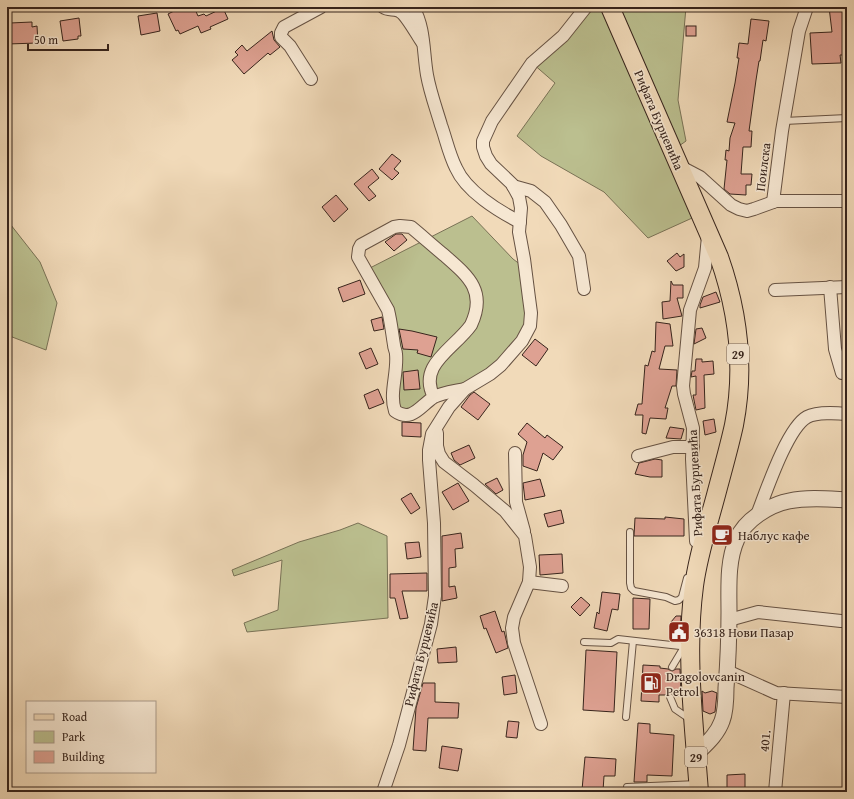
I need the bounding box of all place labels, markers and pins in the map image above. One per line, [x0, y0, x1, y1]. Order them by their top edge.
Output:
cafe icon: Наблус кафе [709, 522, 735, 548]
place label: Наблус кафе [738, 526, 810, 545]
public building icon: 36318 Нови Пазар [666, 619, 692, 645]
place label: 36318 Нови Пазар [694, 623, 794, 642]
place label: Dragolovcanin Petrol [666, 667, 746, 701]
fuel station icon: Dragolovcanin Petrol [638, 670, 664, 696]

